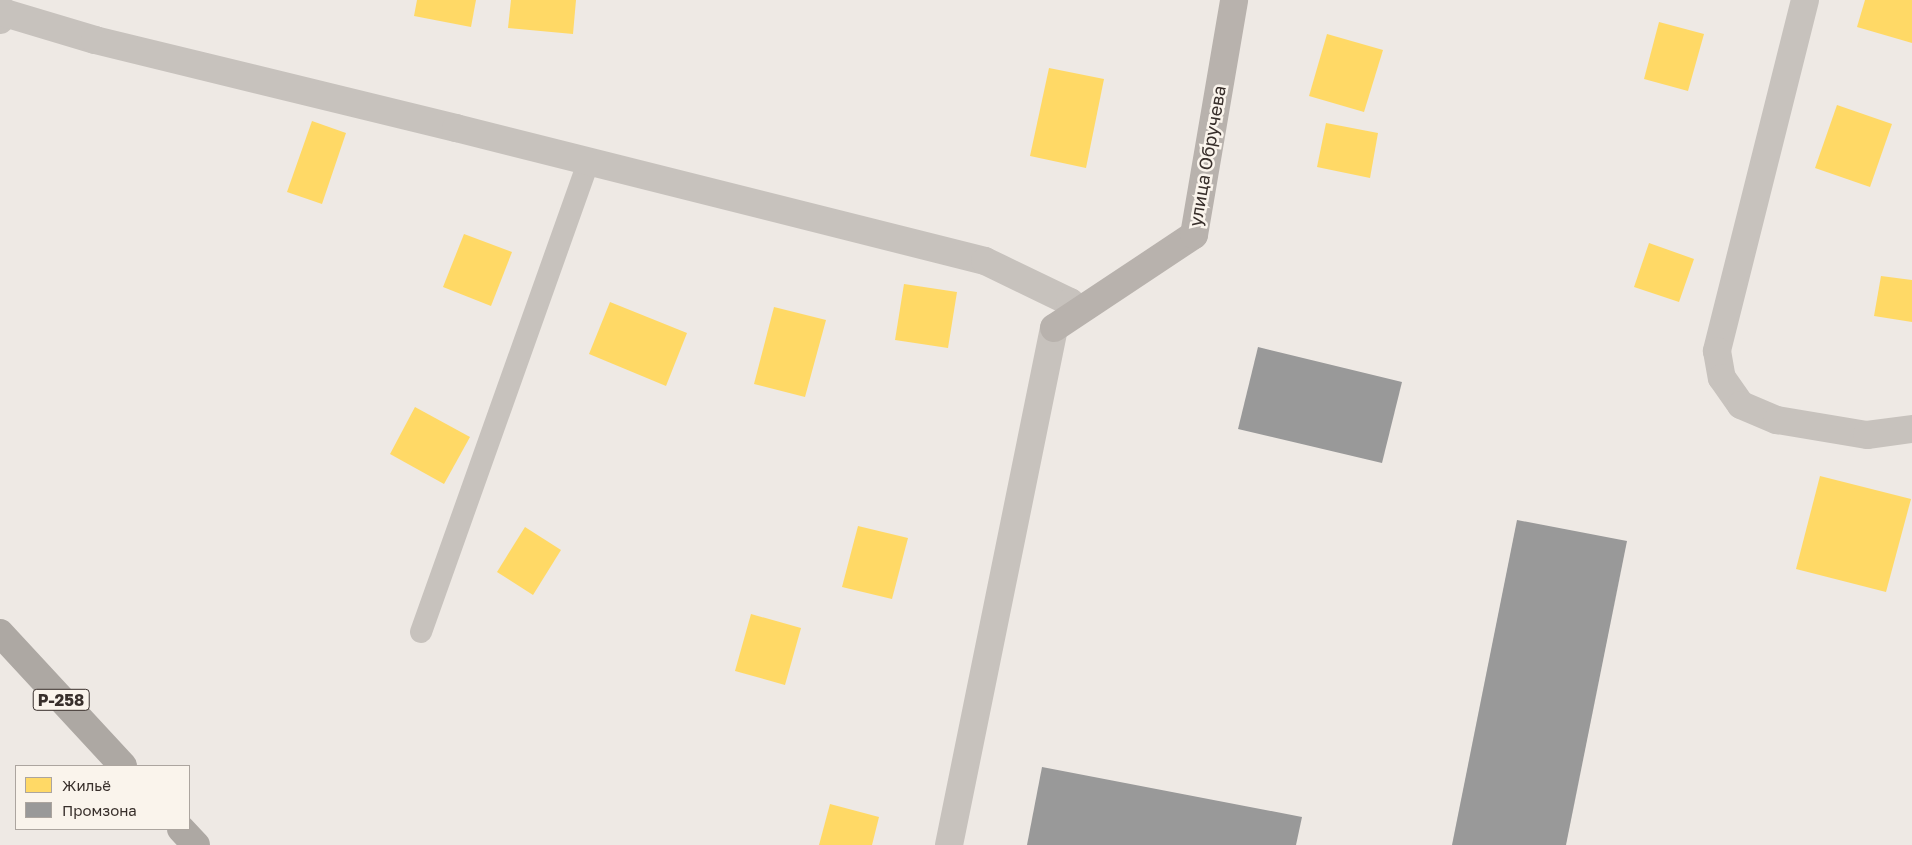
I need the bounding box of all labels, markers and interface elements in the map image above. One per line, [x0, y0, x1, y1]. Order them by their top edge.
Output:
street label: улица Обручева [1184, 84, 1230, 228]
road number: Р-258 [32, 686, 90, 714]
legend [15, 765, 190, 830]
text: Жильё [62, 776, 111, 794]
text: Промзона [62, 801, 137, 819]

